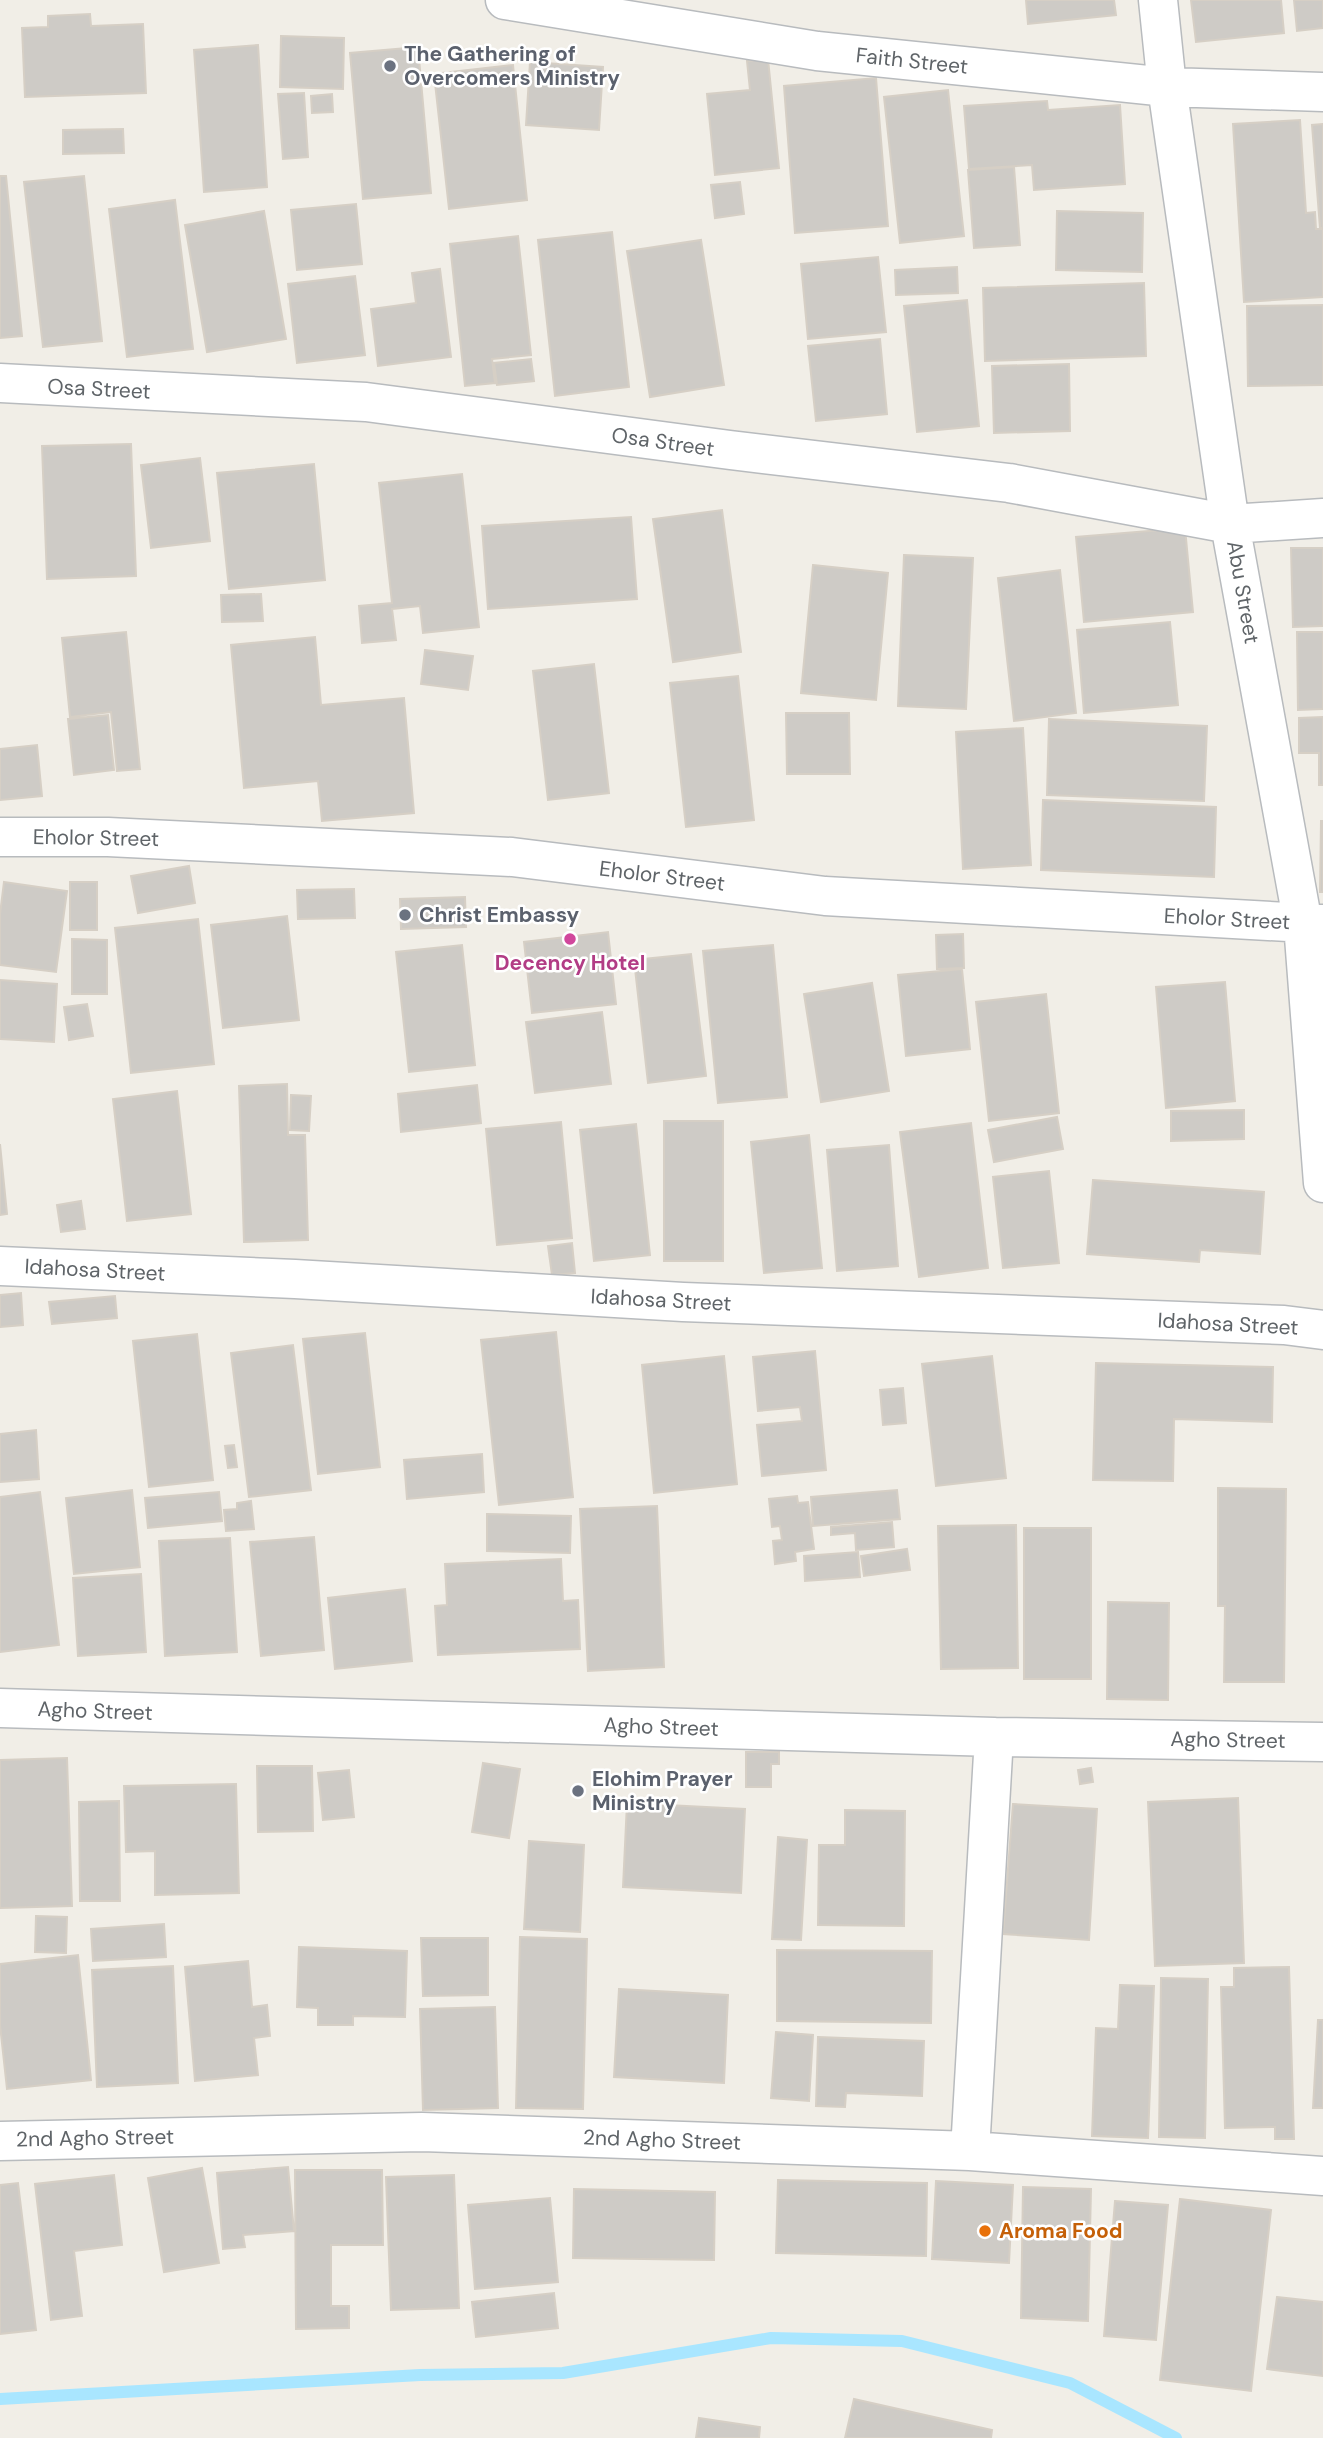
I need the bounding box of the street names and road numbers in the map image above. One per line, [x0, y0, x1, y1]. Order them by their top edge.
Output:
street label: Faith Street [855, 41, 969, 81]
street label: Osa Street [47, 372, 151, 406]
street label: Osa Street [610, 421, 716, 463]
street label: Abu Street [1220, 538, 1266, 646]
street label: Eholor Street [33, 823, 159, 853]
street label: Eholor Street [598, 854, 726, 898]
street label: Eholor Street [1163, 902, 1291, 936]
street label: Idahosa Street [24, 1252, 166, 1288]
street label: Idahosa Street [590, 1282, 732, 1318]
street label: Idahosa Street [1157, 1306, 1299, 1342]
street label: Agho Street [37, 1695, 153, 1727]
street label: Agho Street [603, 1711, 719, 1743]
street label: Agho Street [1170, 1725, 1286, 1755]
street label: 2nd Agho Street [16, 2123, 174, 2153]
street label: 2nd Agho Street [582, 2123, 742, 2157]

